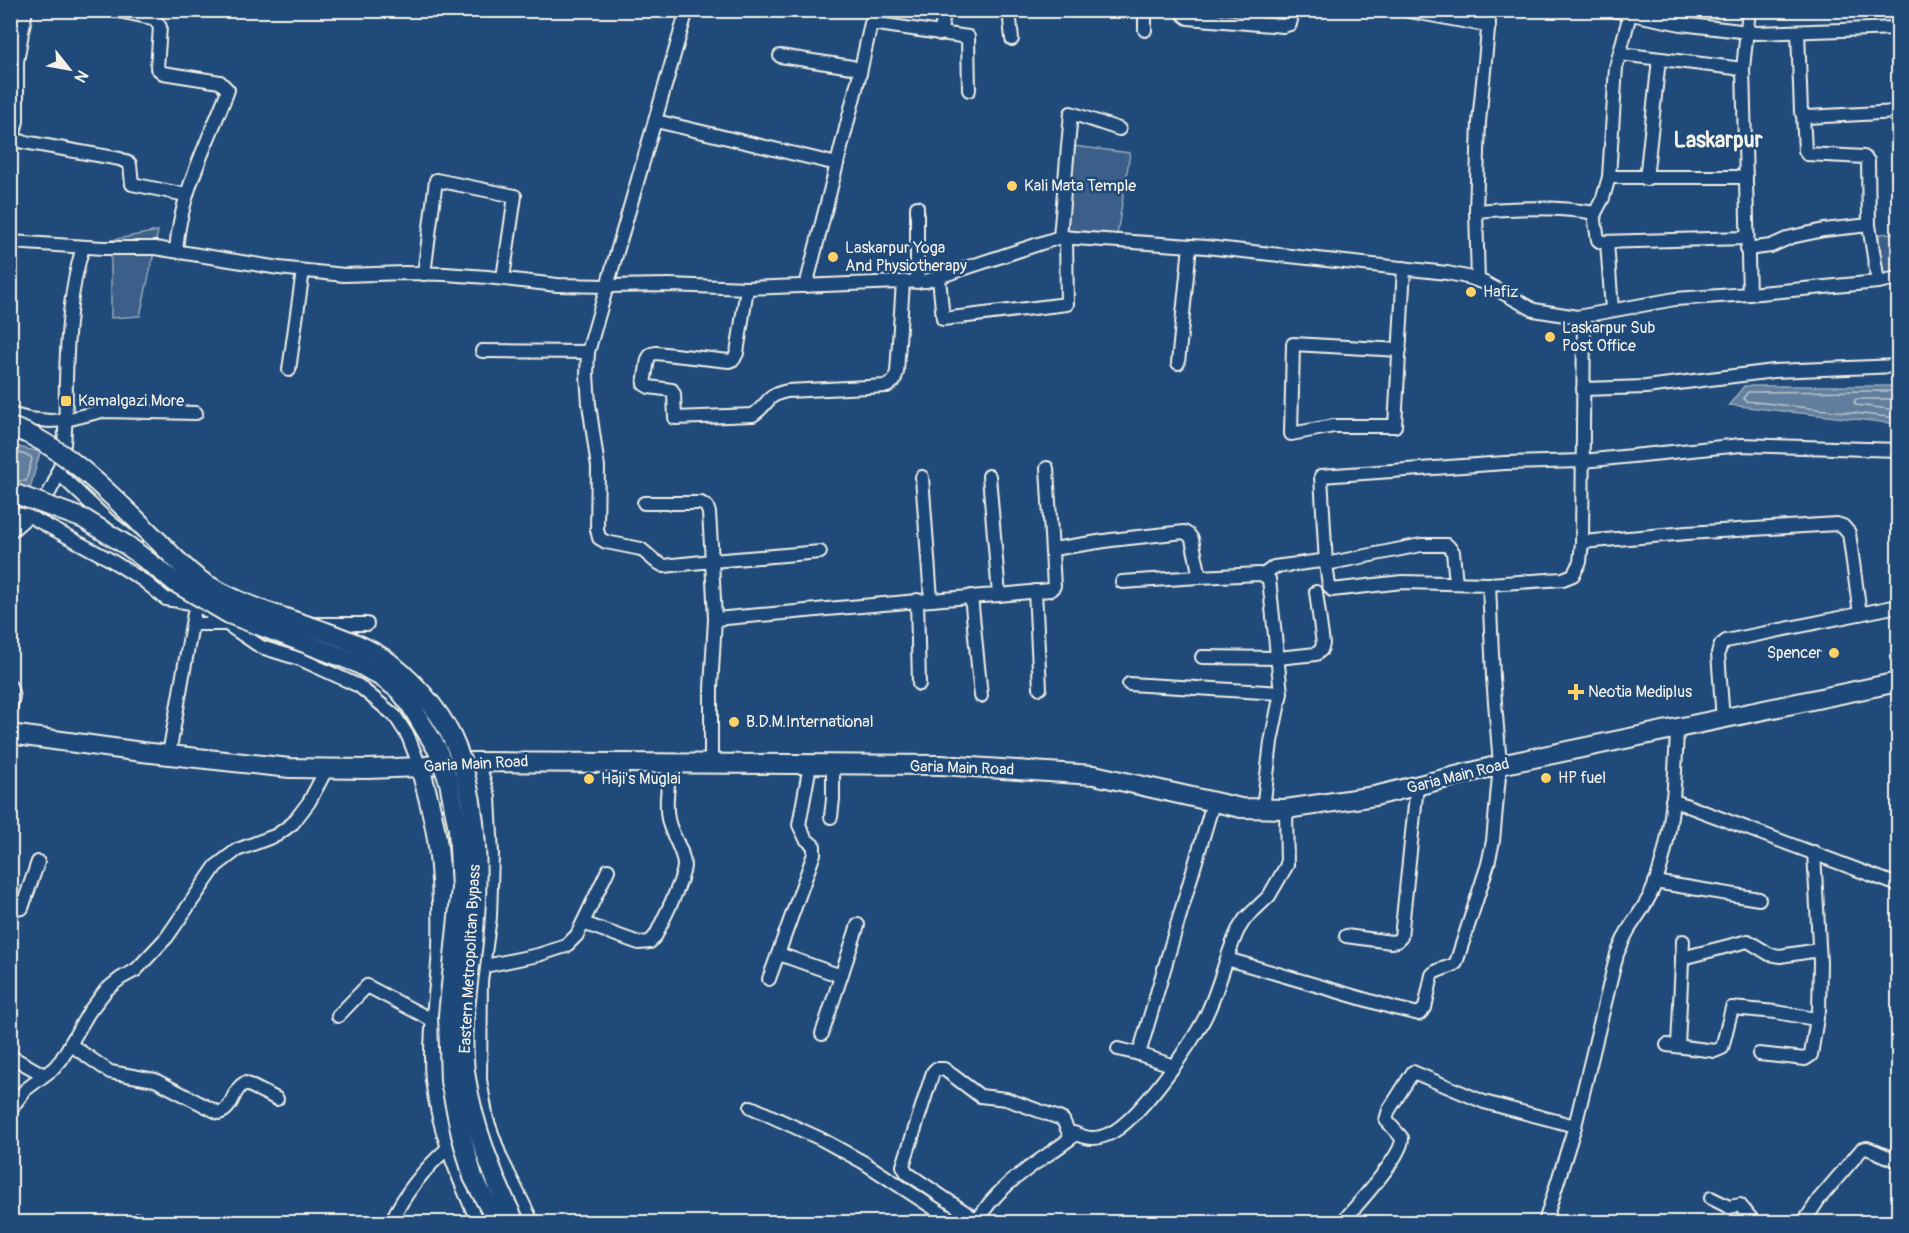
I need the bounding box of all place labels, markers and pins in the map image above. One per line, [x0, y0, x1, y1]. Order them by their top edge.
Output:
place label: Kali Mata Temple [1024, 176, 1136, 196]
marker: Kali Mata Temple [1005, 179, 1019, 193]
place label: Laskarpur Yoga And Physiotherapy [845, 238, 967, 276]
marker: Laskarpur Yoga And Physiotherapy [826, 250, 840, 264]
place label: Hafiz [1483, 282, 1518, 302]
marker: Hafiz [1464, 285, 1478, 299]
place label: Laskarpur Sub Post Office [1562, 318, 1656, 356]
marker: Laskarpur Sub Post Office [1543, 330, 1557, 344]
place label: Kamalgazi More [78, 391, 184, 411]
marker: Kamalgazi More [59, 394, 73, 408]
place label: Spencer [1767, 643, 1822, 663]
marker: Spencer [1827, 646, 1841, 660]
place label: Neotia Mediplus [1588, 682, 1692, 702]
marker: Neotia Mediplus [1569, 685, 1583, 699]
place label: B.D.M.International [746, 712, 874, 732]
marker: B.D.M.International [727, 715, 741, 729]
place label: HP fuel [1558, 768, 1606, 788]
place label: Haji's Muglai [601, 769, 681, 789]
marker: HP fuel [1539, 771, 1553, 785]
marker: Haji's Muglai [582, 772, 596, 786]

